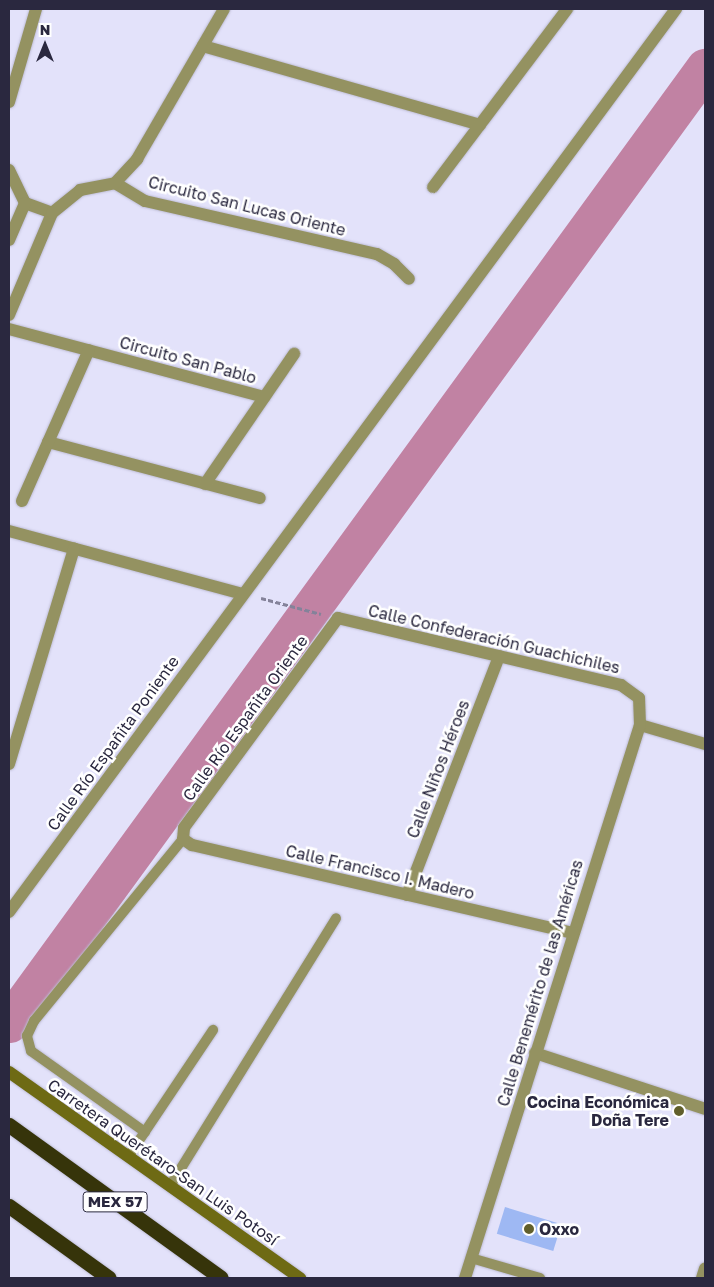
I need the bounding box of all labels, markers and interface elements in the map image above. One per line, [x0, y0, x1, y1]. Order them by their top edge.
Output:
north arrow [20, 20, 70, 70]
text: N [40, 21, 50, 38]
street label: Circuito San Lucas Oriente [146, 172, 348, 240]
street label: Circuito San Pablo [118, 333, 258, 387]
street label: Calle Confederación Guachichiles [366, 601, 622, 677]
street label: Calle Río Españita Oriente [179, 632, 311, 804]
street label: Calle Río Españita Poniente [43, 652, 183, 834]
street label: Calle Niños Héroes [403, 697, 473, 841]
street label: Calle Francisco I. Madero [284, 841, 476, 903]
street label: Calle Benemérito de las Américas [493, 857, 587, 1109]
street label: Carretera Querétaro-San Luis Potosí [44, 1075, 282, 1249]
place label: Cocina Económica Doña Tere [527, 1092, 669, 1130]
marker: Cocina Económica Doña Tere [673, 1105, 685, 1117]
road number: MEX 57 [82, 1190, 148, 1214]
place label: Oxxo [539, 1219, 579, 1239]
marker: Oxxo [523, 1223, 535, 1235]

